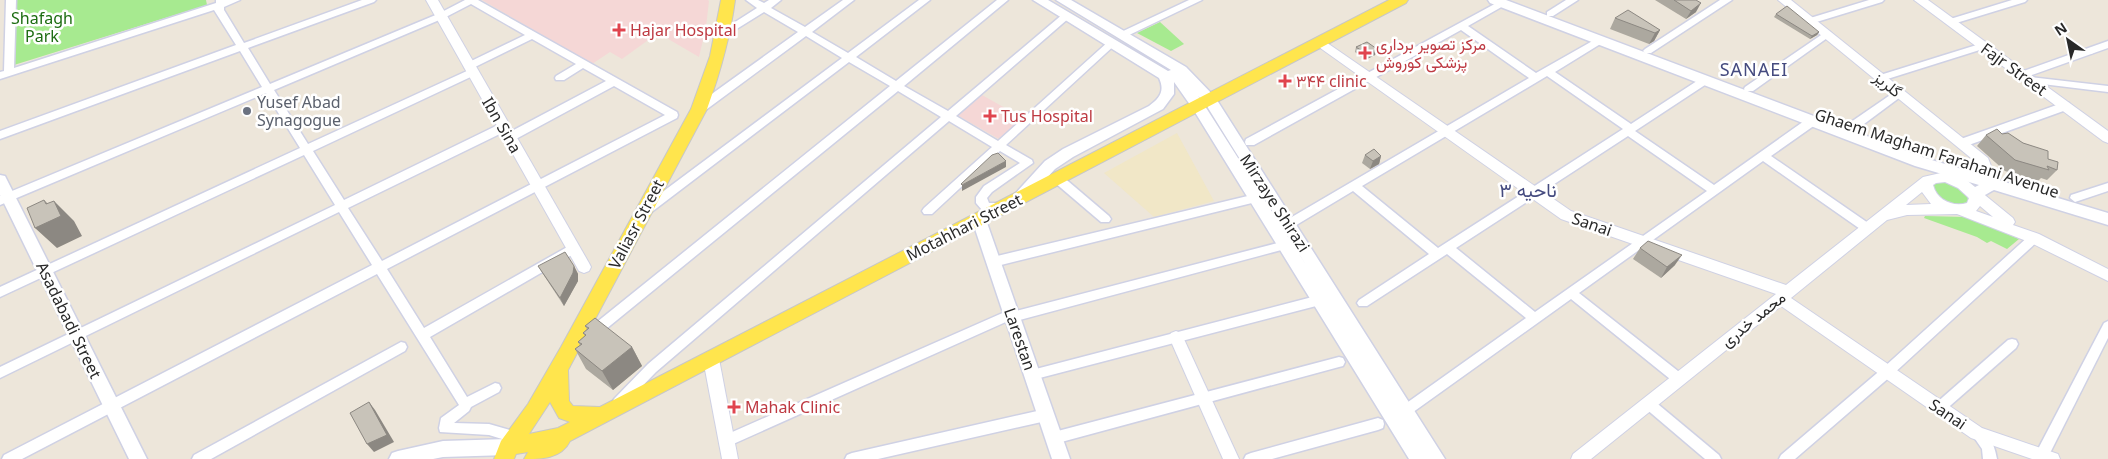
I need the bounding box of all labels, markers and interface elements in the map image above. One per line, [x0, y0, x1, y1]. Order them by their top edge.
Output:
park label: Shafagh Park [11, 7, 73, 47]
north arrow [2043, 15, 2093, 65]
text: N [2051, 18, 2071, 40]
place label: Hajar Hospital [630, 19, 737, 41]
marker: Hajar Hospital [612, 23, 626, 37]
place label: مرکز تصویر برداری پزشکی کوروش [1376, 33, 1486, 74]
street label: Fajr Street [1976, 38, 2052, 101]
marker: مرکز تصویر برداری پزشکی کوروش [1358, 46, 1372, 60]
district label: SANAEI [1720, 57, 1788, 81]
street label: گلریز [1869, 65, 1907, 102]
place label: ۳۴۴ clinic [1296, 70, 1367, 92]
marker: ۳۴۴ clinic [1278, 74, 1292, 88]
place label: Yusef Abad Synagogue [257, 91, 341, 131]
street label: Ibn Sina [477, 93, 527, 157]
street label: Ghaem Magham Farahani Avenue [1812, 103, 2062, 203]
marker: Yusef Abad Synagogue [241, 105, 253, 117]
place label: Tus Hospital [1001, 105, 1093, 127]
marker: Tus Hospital [983, 109, 997, 123]
street label: Mirzaye Shirazi [1235, 150, 1315, 256]
street label: Valiasr Street [603, 175, 669, 273]
district label: ناحیه ۳ [1499, 177, 1557, 203]
street label: Motahhari Street [902, 188, 1026, 266]
street label: Sanai [1569, 207, 1615, 241]
street label: Asadabadi Street [31, 258, 107, 382]
street label: محمد خدری [1716, 286, 1790, 352]
street label: Larestan [999, 305, 1041, 373]
street label: Sanai [1925, 393, 1971, 435]
place label: Mahak Clinic [745, 396, 840, 418]
marker: Mahak Clinic [727, 400, 741, 414]

